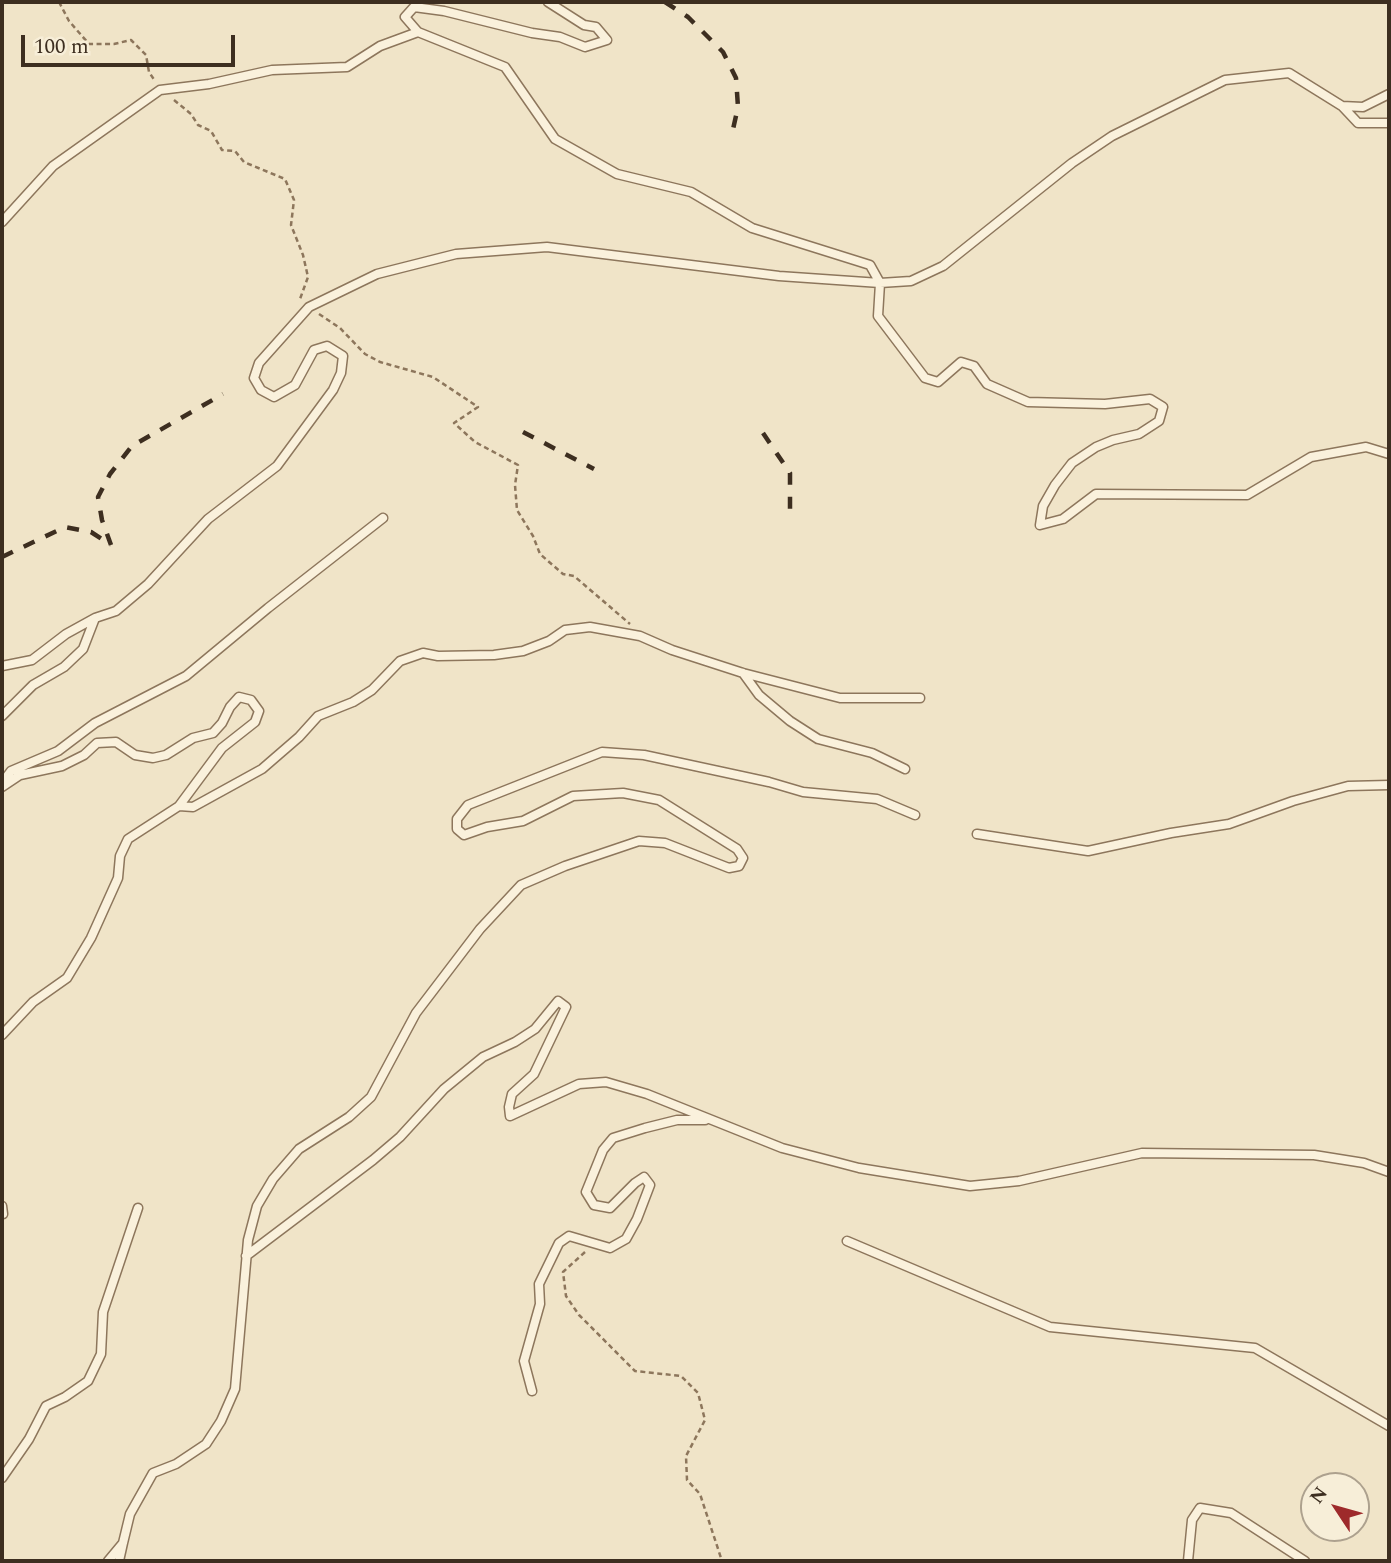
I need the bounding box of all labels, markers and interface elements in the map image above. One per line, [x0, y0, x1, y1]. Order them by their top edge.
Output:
scale bar [24, 21, 238, 65]
text: 100 m [34, 31, 89, 63]
north arrow [1300, 1472, 1370, 1542]
text: N [1303, 1481, 1336, 1510]

